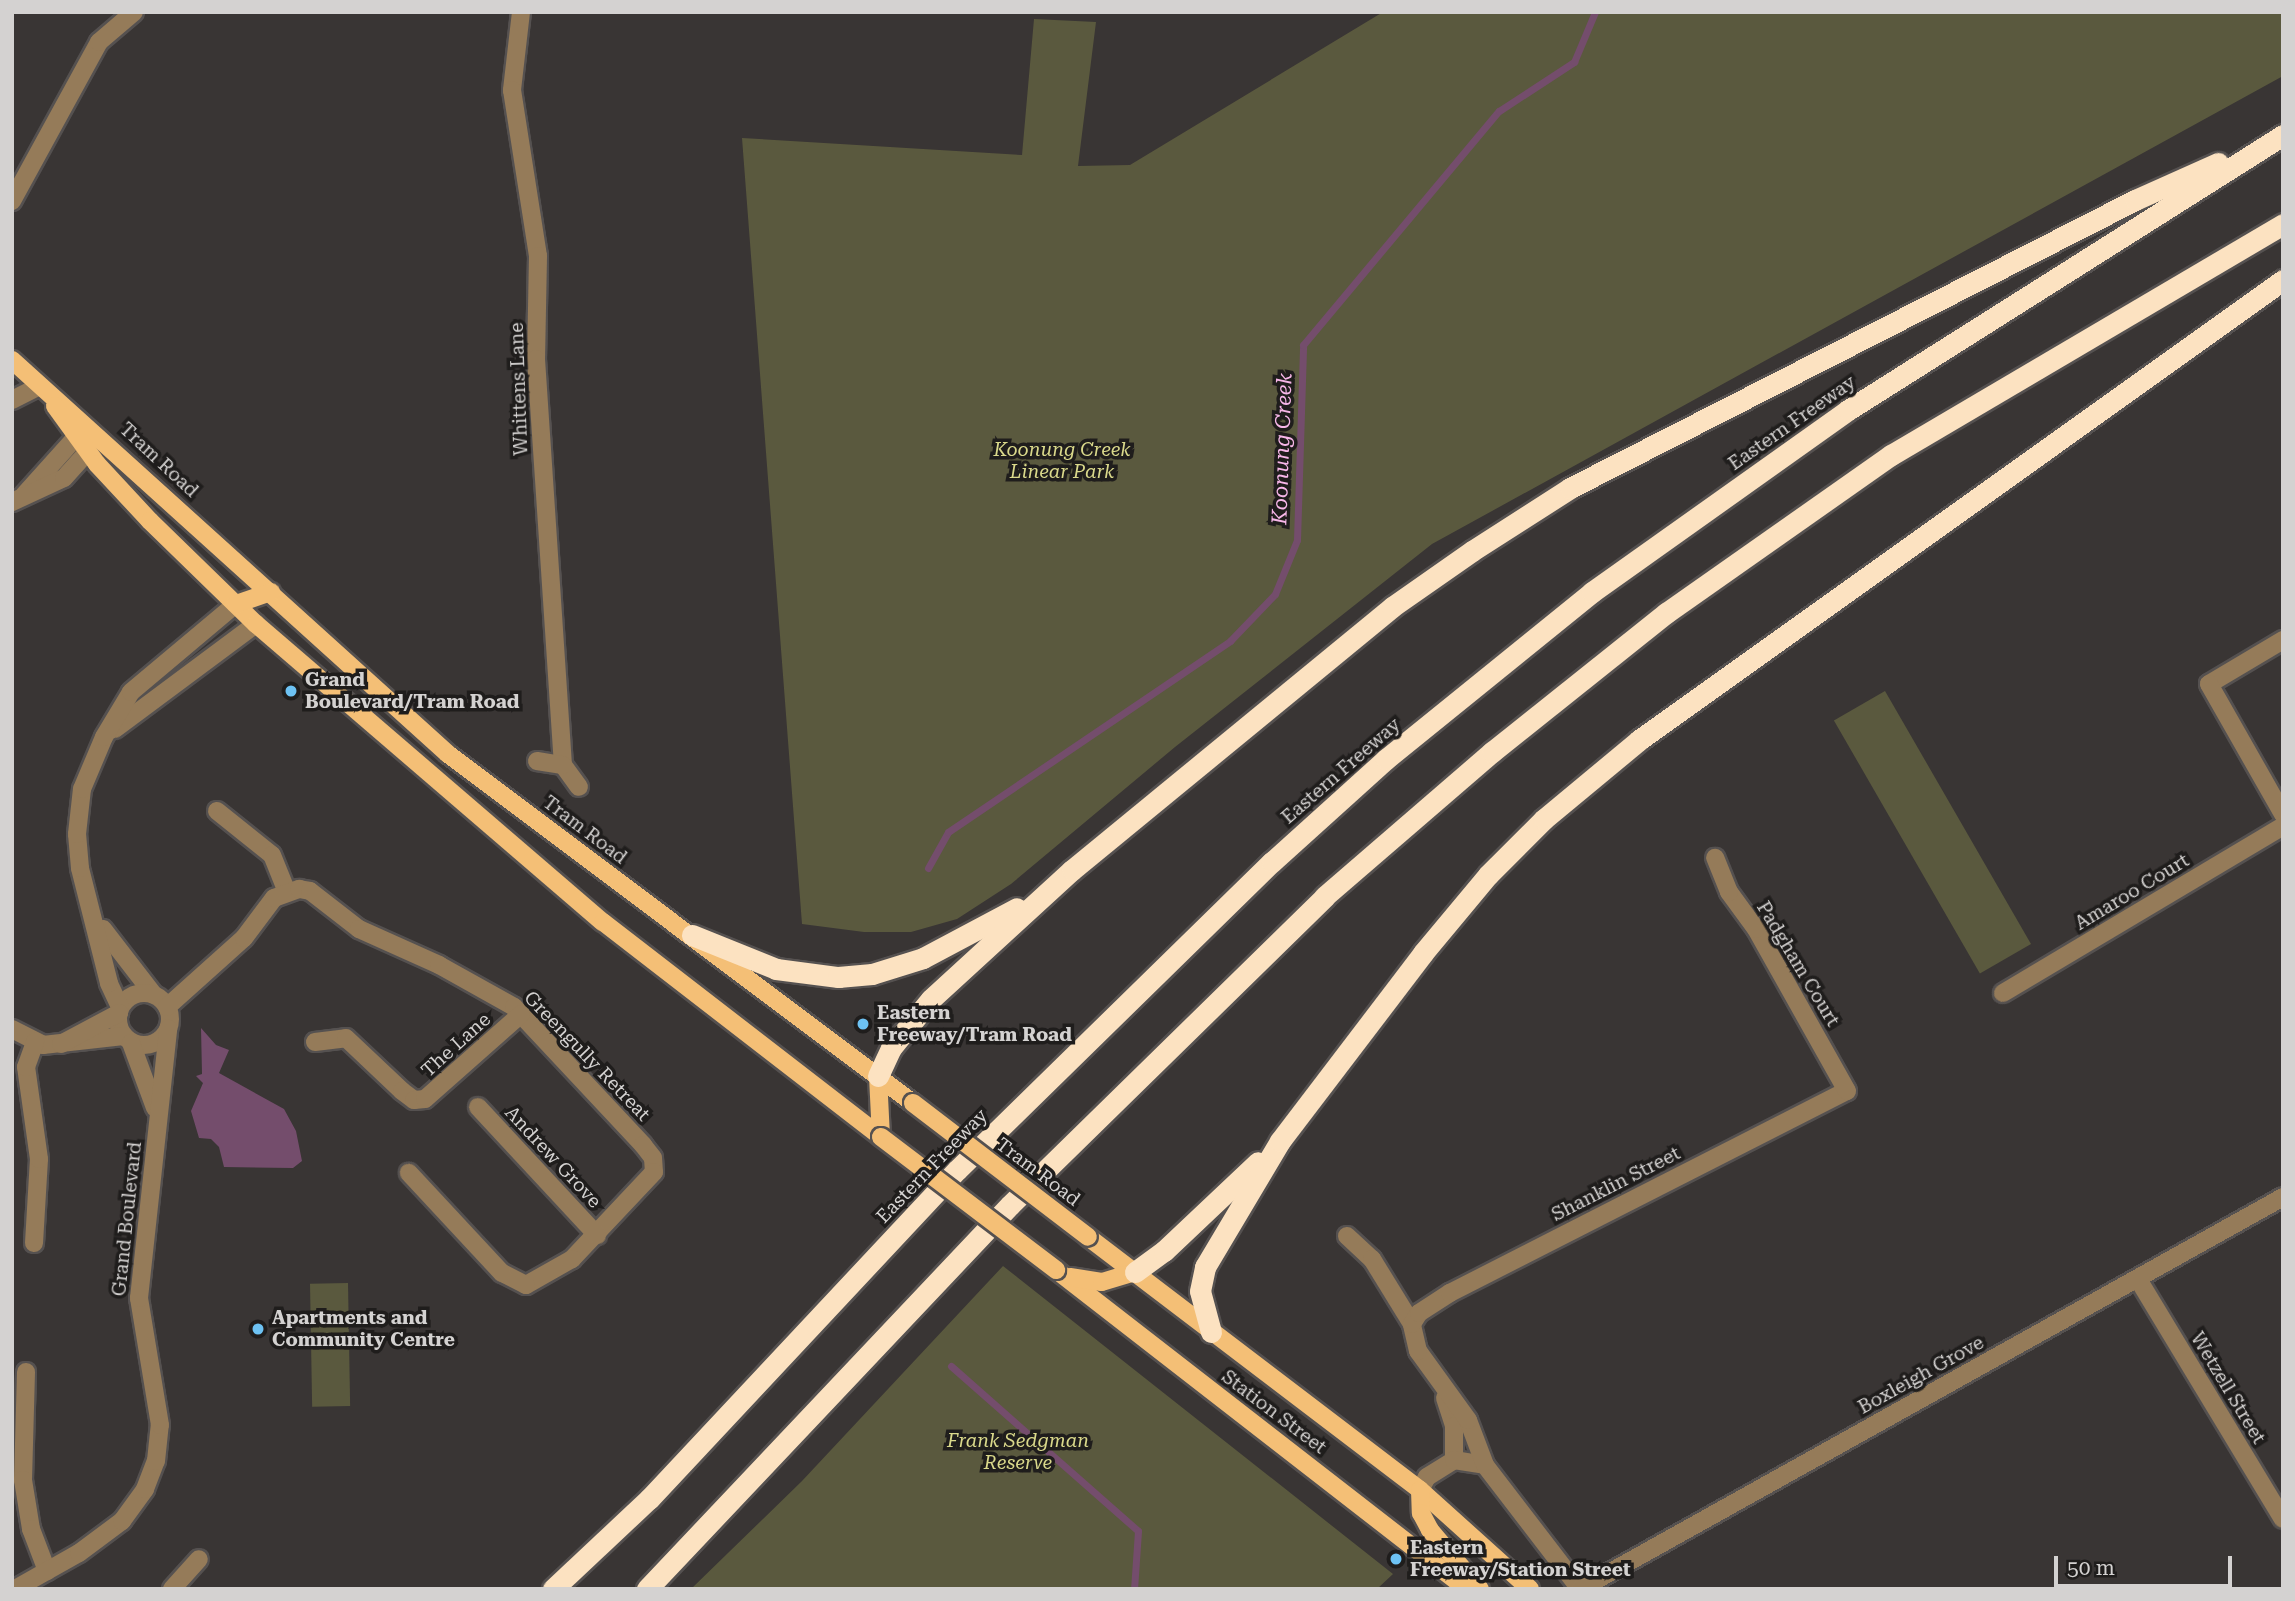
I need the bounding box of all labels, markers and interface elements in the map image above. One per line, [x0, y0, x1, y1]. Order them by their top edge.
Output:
street label: Whittens Lane [505, 322, 533, 456]
street label: Eastern Freeway [1724, 371, 1860, 475]
water label: Koonung Creek [1267, 373, 1297, 525]
street label: Tram Road [115, 418, 203, 502]
park label: Koonung Creek Linear Park [993, 439, 1131, 483]
place label: Grand Boulevard/Tram Road [305, 669, 519, 713]
marker: Grand Boulevard/Tram Road [283, 683, 299, 699]
street label: Eastern Freeway [1277, 713, 1405, 829]
street label: Tram Road [539, 791, 631, 869]
street label: Amaroo Court [2071, 849, 2193, 935]
street label: Padgham Court [1752, 897, 1844, 1031]
street label: Greengully Retreat [519, 986, 655, 1126]
place label: Eastern Freeway/Tram Road [877, 1002, 1072, 1046]
street label: The Lane [417, 1008, 495, 1082]
marker: Eastern Freeway/Tram Road [855, 1016, 871, 1032]
street label: Andrew Grove [500, 1101, 606, 1213]
street label: Eastern Freeway [872, 1104, 992, 1228]
street label: Tram Road [992, 1133, 1084, 1211]
street label: Grand Boulevard [108, 1141, 146, 1297]
street label: Shanklin Street [1548, 1142, 1684, 1226]
place label: Apartments and Community Centre [272, 1307, 455, 1351]
marker: Apartments and Community Centre [250, 1321, 266, 1337]
street label: Wetzell Street [2186, 1328, 2270, 1448]
street label: Boxleigh Grove [1854, 1331, 1988, 1419]
street label: Station Street [1217, 1365, 1331, 1459]
park label: Frank Sedgman Reserve [947, 1430, 1089, 1474]
place label: Eastern Freeway/Station Street [1410, 1537, 1631, 1581]
scale bar [2057, 1542, 2236, 1586]
marker: Eastern Freeway/Station Street [1388, 1551, 1404, 1567]
text: 50 m [2067, 1556, 2115, 1580]

